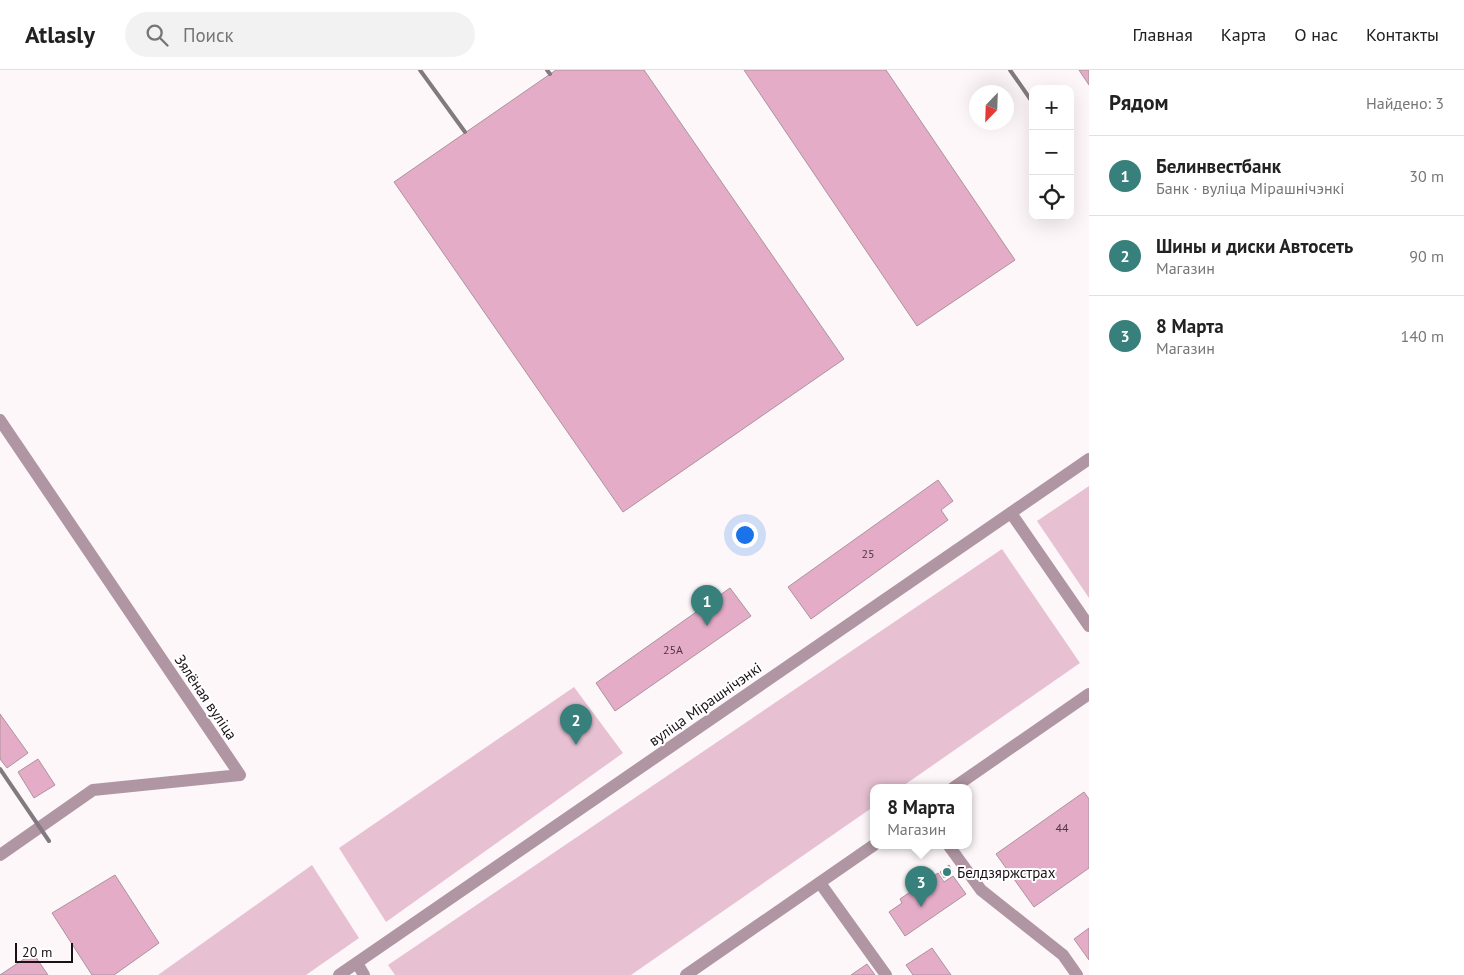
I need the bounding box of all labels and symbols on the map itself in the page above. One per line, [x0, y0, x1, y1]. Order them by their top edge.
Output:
north arrow [969, 85, 1014, 130]
your location [732, 522, 758, 548]
house number: 25 [861, 546, 875, 561]
pin: 1 [691, 585, 723, 626]
house number: 25А [663, 642, 683, 657]
street label: Зялёная вуліца [171, 651, 241, 743]
street label: вуліца Мірашнічэнкі [645, 658, 765, 750]
pin: 2 [560, 704, 592, 745]
house number: 44 [1055, 820, 1069, 835]
place label: Белдзяржстрах [957, 863, 1056, 882]
pin: 3 [905, 866, 937, 907]
marker: Белдзяржстрах [941, 866, 953, 878]
scale bar [15, 940, 72, 963]

